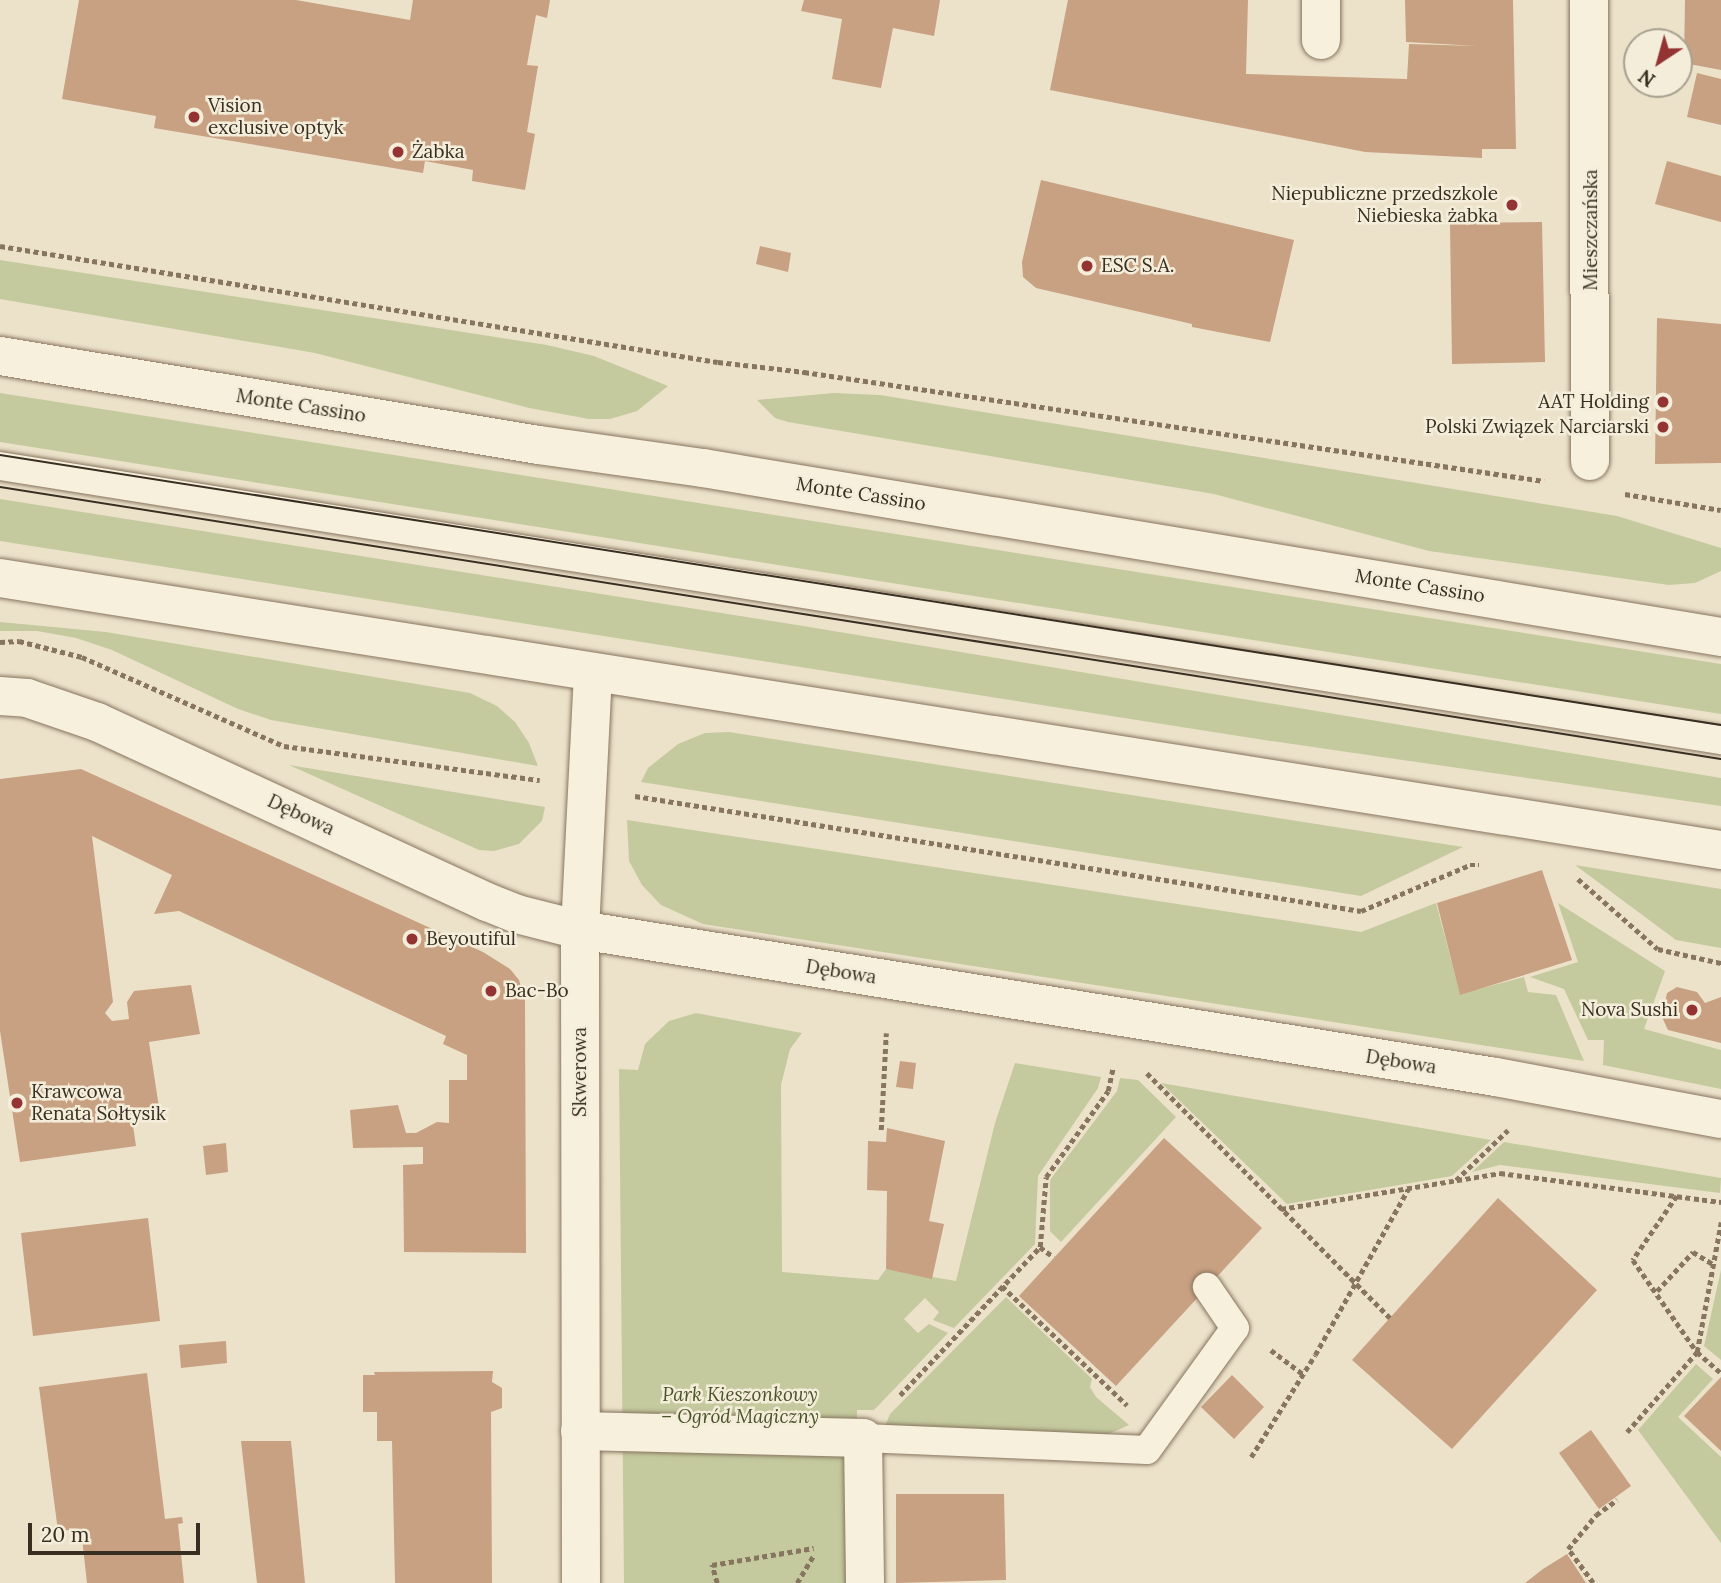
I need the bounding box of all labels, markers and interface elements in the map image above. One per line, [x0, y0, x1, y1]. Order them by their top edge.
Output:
north arrow [1623, 28, 1693, 98]
text: N [1634, 64, 1660, 92]
place label: Vision exclusive optyk [208, 95, 344, 139]
marker: Vision exclusive optyk [186, 109, 202, 125]
place label: Żabka [412, 141, 464, 163]
marker: Żabka [390, 144, 406, 160]
street label: Mieszczańska [1580, 169, 1602, 291]
place label: Niepubliczne przedszkole Niebieska żabka [1271, 183, 1498, 227]
marker: Niepubliczne przedszkole Niebieska żabka [1504, 197, 1520, 213]
place label: ESC S.A. [1101, 255, 1174, 277]
marker: ESC S.A. [1079, 258, 1095, 274]
street label: Monte Cassino [234, 384, 368, 428]
place label: AAT Holding [1538, 391, 1649, 413]
marker: AAT Holding [1655, 394, 1671, 410]
place label: Polski Związek Narciarski [1425, 416, 1649, 438]
marker: Polski Związek Narciarski [1655, 419, 1671, 435]
street label: Monte Cassino [794, 472, 928, 516]
street label: Monte Cassino [1353, 564, 1487, 608]
street label: Dębowa [264, 790, 338, 840]
place label: Beyoutiful [426, 928, 516, 950]
marker: Beyoutiful [404, 931, 420, 947]
street label: Dębowa [804, 955, 878, 989]
place label: Bac-Bo [505, 980, 569, 1002]
marker: Bac-Bo [483, 983, 499, 999]
place label: Nova Sushi [1581, 999, 1678, 1021]
marker: Nova Sushi [1684, 1002, 1700, 1018]
street label: Skwerowa [569, 1027, 591, 1117]
street label: Dębowa [1364, 1045, 1438, 1079]
place label: Krawcowa Renata Sołtysik [31, 1081, 166, 1125]
marker: Krawcowa Renata Sołtysik [9, 1095, 25, 1111]
park label: Park Kieszonkowy – Ogród Magiczny [661, 1384, 819, 1428]
scale bar [32, 1510, 203, 1554]
text: 20 m [41, 1521, 90, 1548]

